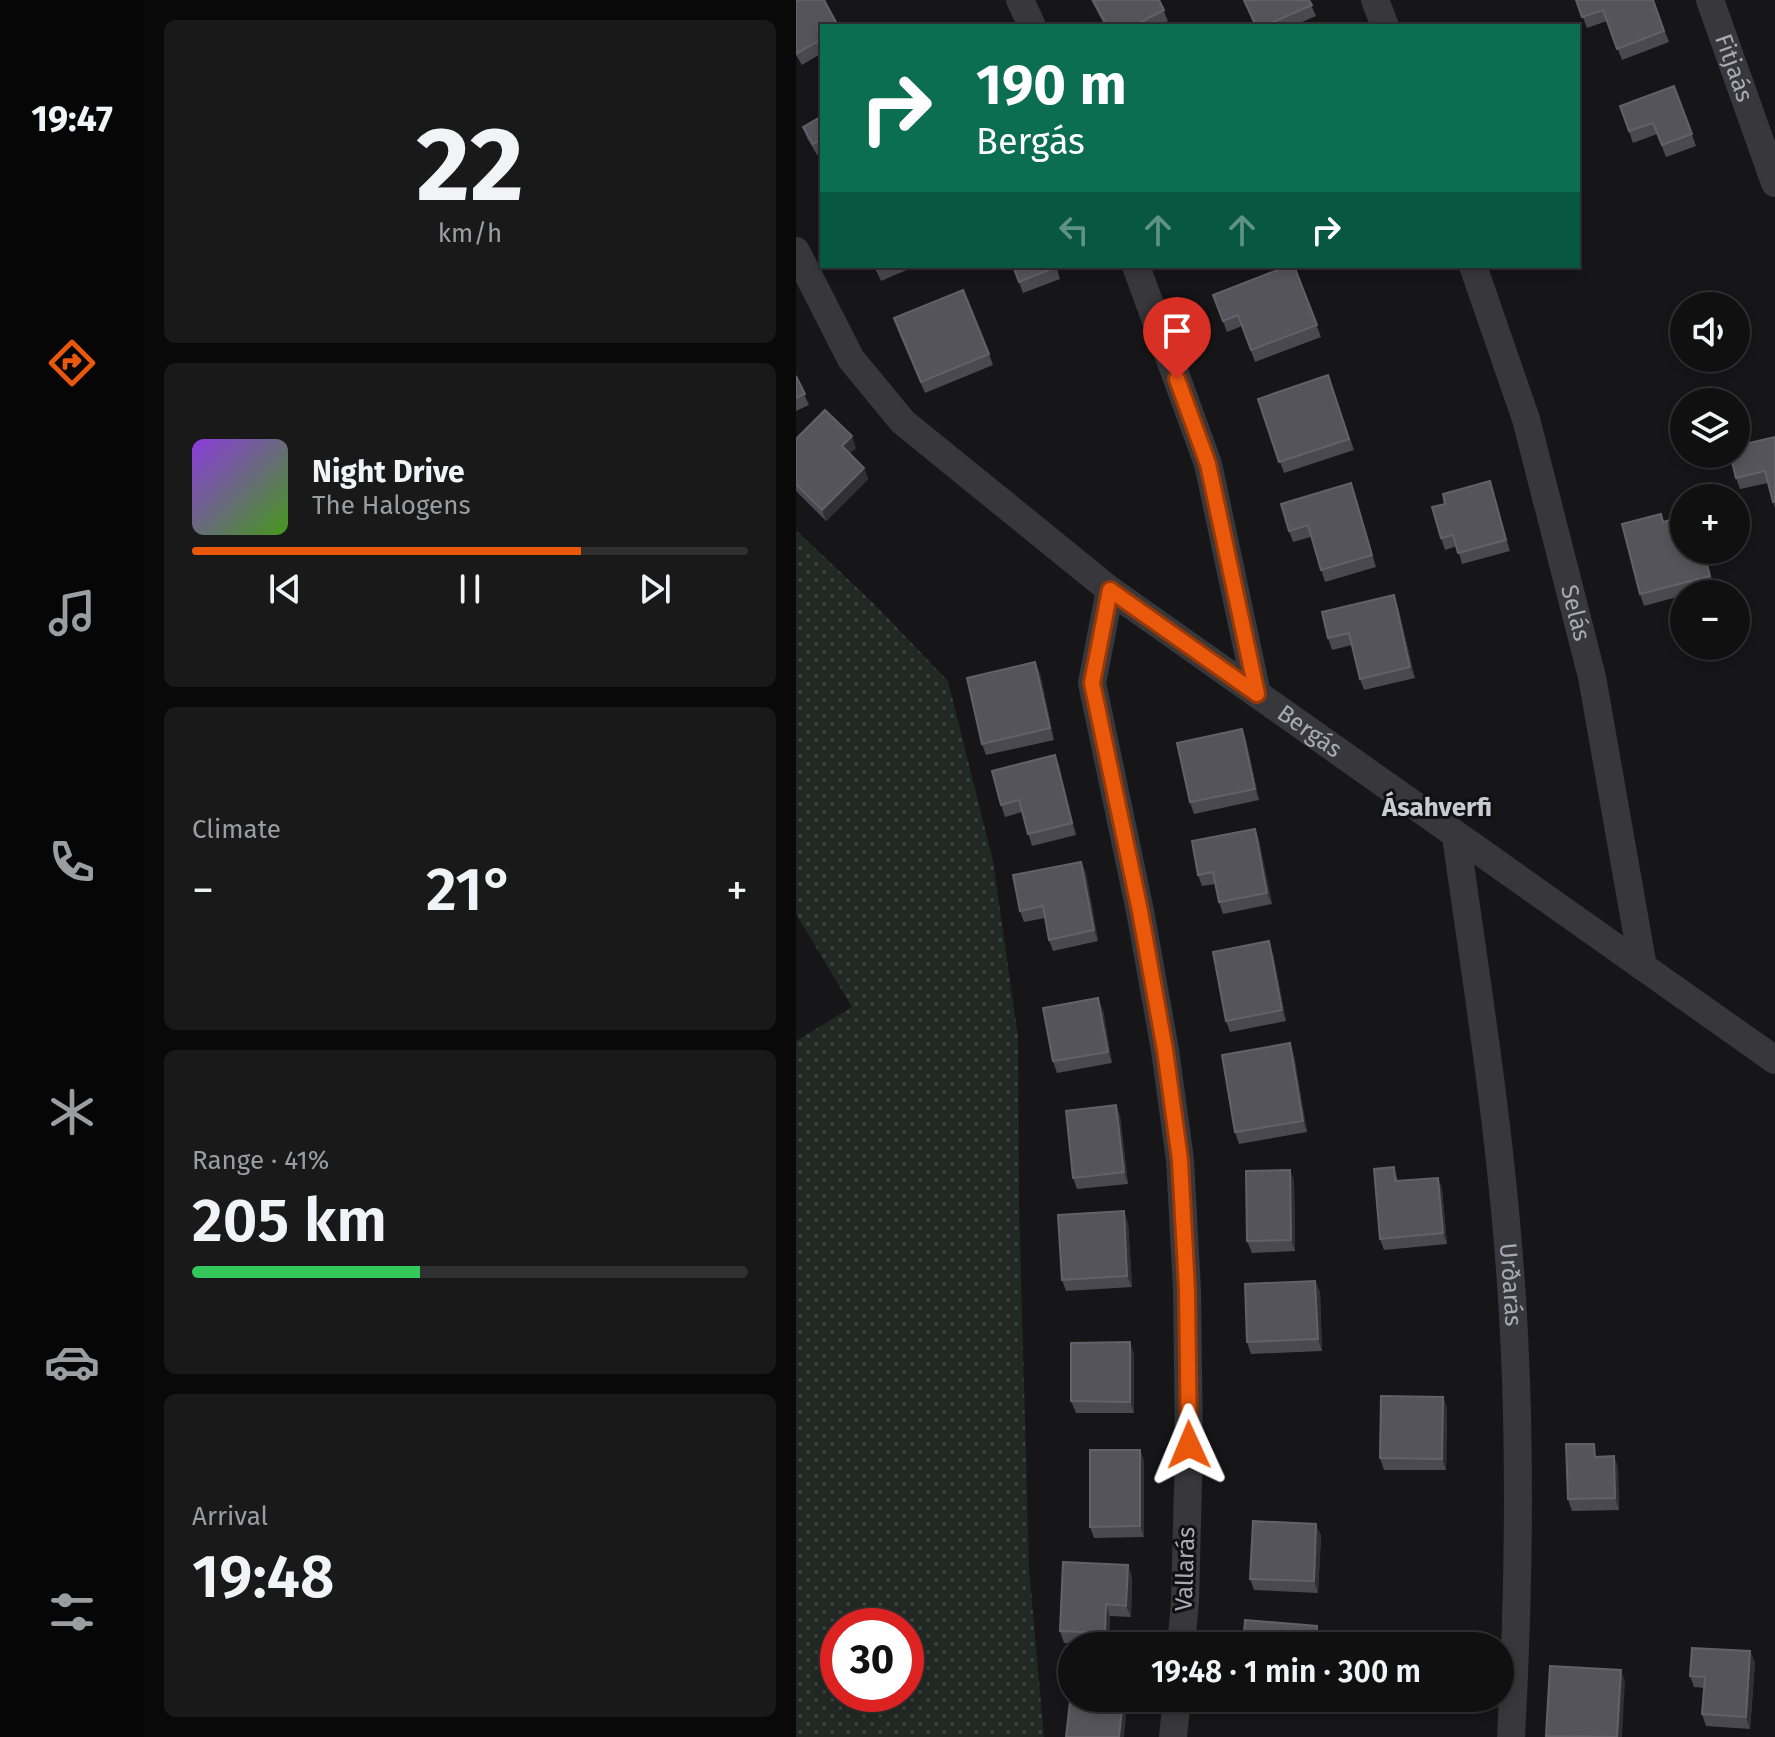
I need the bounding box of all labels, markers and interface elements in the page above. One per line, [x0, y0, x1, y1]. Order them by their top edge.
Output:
street label: Fitjaás [1709, 30, 1759, 106]
text: 190 m [976, 52, 1127, 119]
icon: right [844, 56, 948, 160]
text: 19:47 [31, 97, 113, 141]
text: 22 [416, 103, 524, 228]
text: Bergás [976, 120, 1085, 164]
icon: left [1052, 208, 1096, 252]
icon: ahead [1136, 208, 1180, 252]
icon: ahead [1220, 208, 1264, 252]
icon: right [1304, 208, 1348, 252]
text: km/h [438, 218, 502, 249]
map controls [1670, 292, 1750, 660]
button: sound [1670, 292, 1750, 372]
pin [1143, 297, 1211, 379]
icon: arrive [1155, 309, 1199, 353]
icon: directions [44, 335, 100, 391]
button: layers [1670, 388, 1750, 468]
text: Night Drive [312, 454, 465, 490]
button: + [1670, 484, 1750, 564]
text: The Halogens [312, 490, 471, 521]
icon: previous [263, 567, 307, 611]
icon: pause [448, 567, 492, 611]
icon: next [633, 567, 677, 611]
button: − [1670, 580, 1750, 660]
street label: Selás [1555, 582, 1596, 644]
icon: music [44, 585, 100, 641]
street label: Bergás [1272, 699, 1347, 764]
district label: Ásahverfi [1381, 791, 1492, 823]
text: Climate [192, 814, 281, 845]
icon: phone [44, 834, 100, 890]
text: 21° [426, 854, 514, 926]
text: − [192, 864, 214, 917]
text: + [726, 864, 748, 917]
icon: climate [44, 1084, 100, 1140]
text: Range · 41% [192, 1145, 329, 1176]
text: 205 km [192, 1185, 387, 1257]
street label: Urðarás [1494, 1242, 1528, 1327]
icon: car [44, 1334, 100, 1390]
position arrow [1147, 1403, 1231, 1487]
text: Arrival [192, 1501, 268, 1532]
street label: Vallarás [1170, 1526, 1200, 1612]
text: 19:48 [192, 1541, 334, 1613]
icon: filters [44, 1584, 100, 1640]
speed limit sign: 30 [820, 1608, 924, 1712]
text: 19:48 · 1 min · 300 m [1151, 1654, 1421, 1690]

